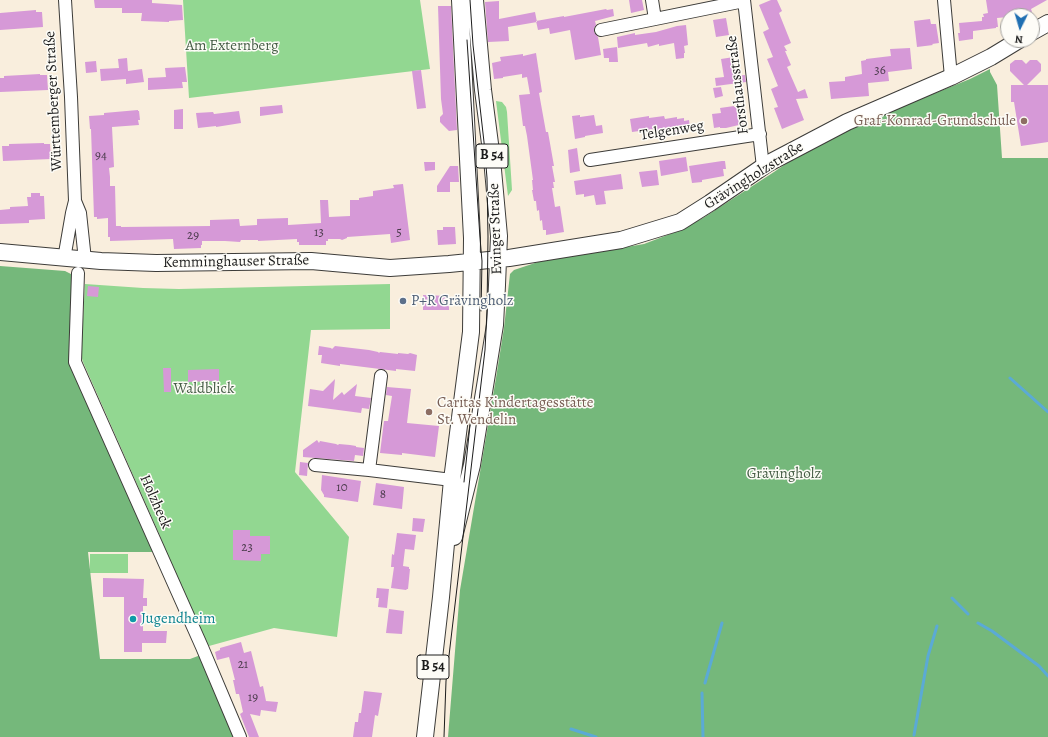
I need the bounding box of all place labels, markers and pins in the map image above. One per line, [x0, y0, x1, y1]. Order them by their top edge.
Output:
place label: Graf-Konrad-Grundschule [854, 112, 1016, 130]
marker: Graf-Konrad-Grundschule [1019, 116, 1029, 126]
place label: P+R Grävingholz [411, 292, 514, 310]
marker: P+R Grävingholz [398, 296, 408, 306]
place label: Caritas Kindertagesstätte St. Wendelin [437, 394, 593, 429]
marker: Caritas Kindertagesstätte St. Wendelin [424, 407, 434, 417]
place label: Jugendheim [141, 610, 216, 628]
marker: Jugendheim [128, 614, 138, 624]

